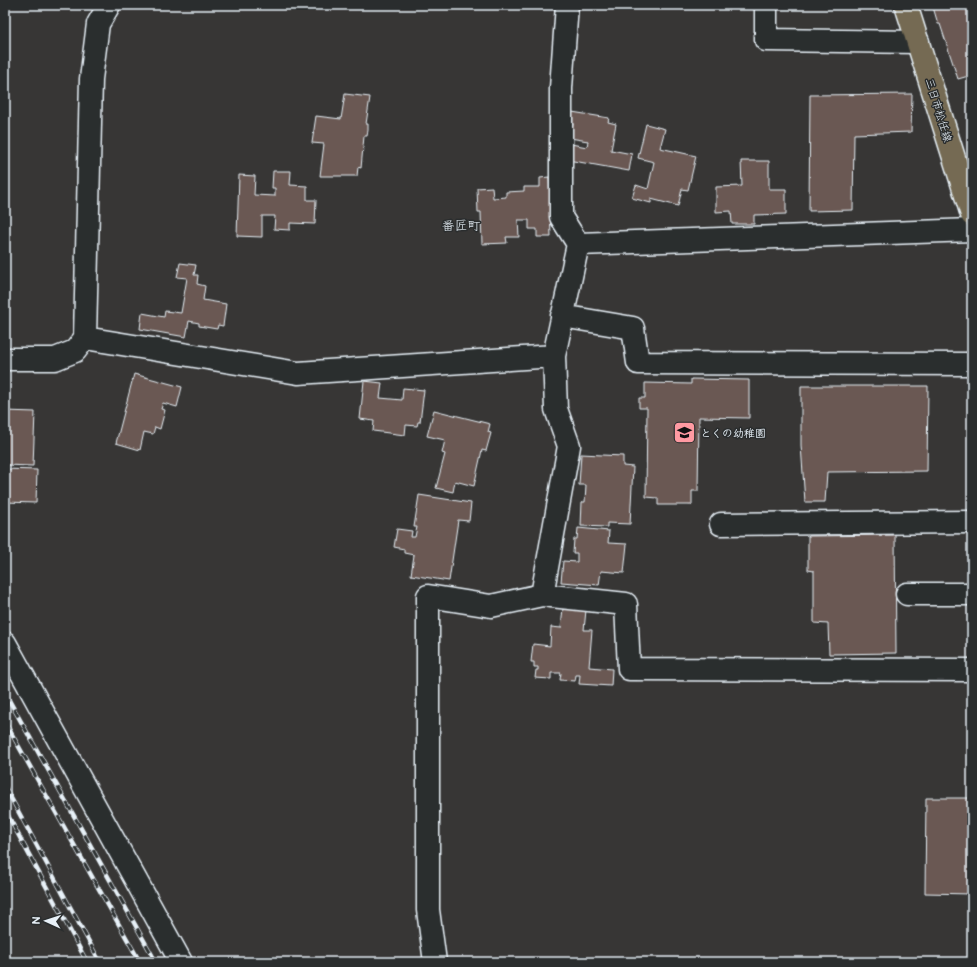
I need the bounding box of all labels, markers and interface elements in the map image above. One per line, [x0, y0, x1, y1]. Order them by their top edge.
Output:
street label: 三日市松任線 [923, 77, 954, 144]
district label: 番匠町 [441, 218, 481, 234]
school or university icon: とくの幼稚園 [672, 420, 698, 446]
place label: とくの幼稚園 [700, 427, 766, 440]
north arrow [26, 901, 66, 941]
text: N [30, 916, 43, 925]

